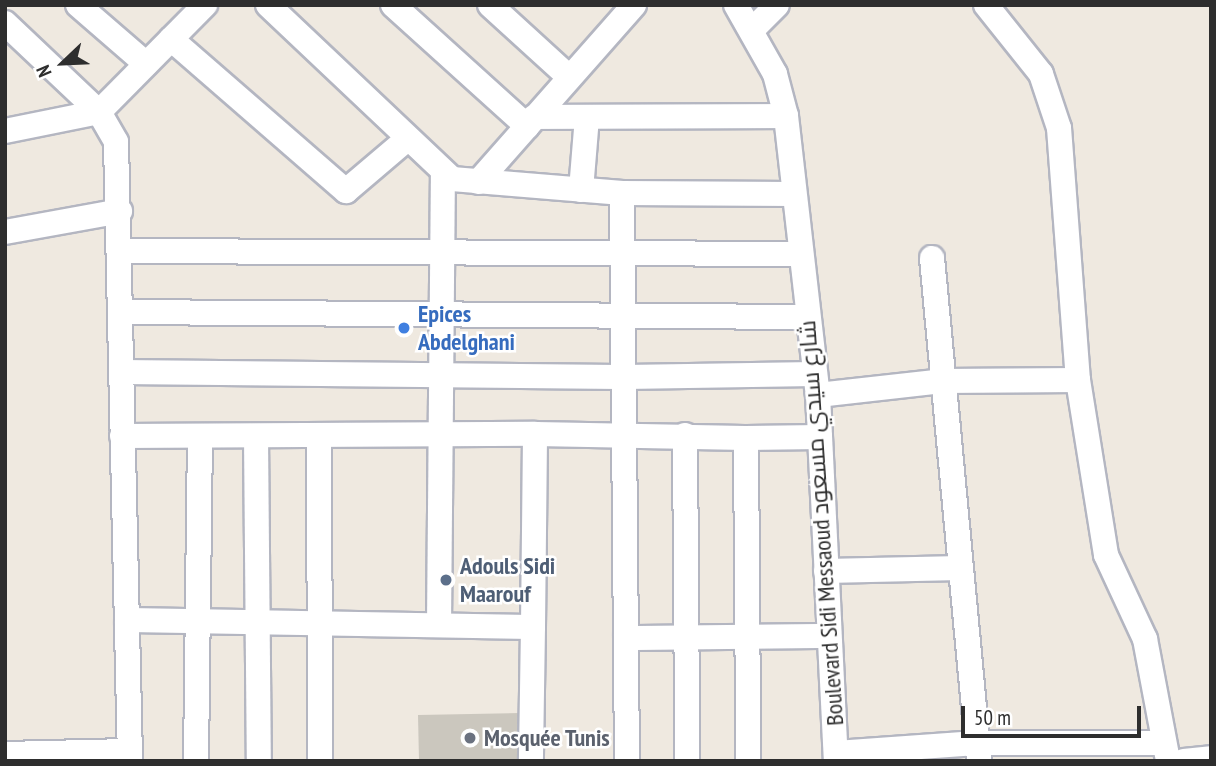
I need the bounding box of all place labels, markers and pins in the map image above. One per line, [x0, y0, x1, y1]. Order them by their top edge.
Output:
place label: Epices Abdelghani [418, 300, 515, 356]
marker: Epices Abdelghani [396, 320, 412, 336]
place label: Adouls Sidi Maarouf [460, 552, 555, 608]
marker: Adouls Sidi Maarouf [438, 572, 454, 588]
place label: Mosquée Tunis [484, 724, 610, 752]
marker: Mosquée Tunis [462, 730, 478, 746]

